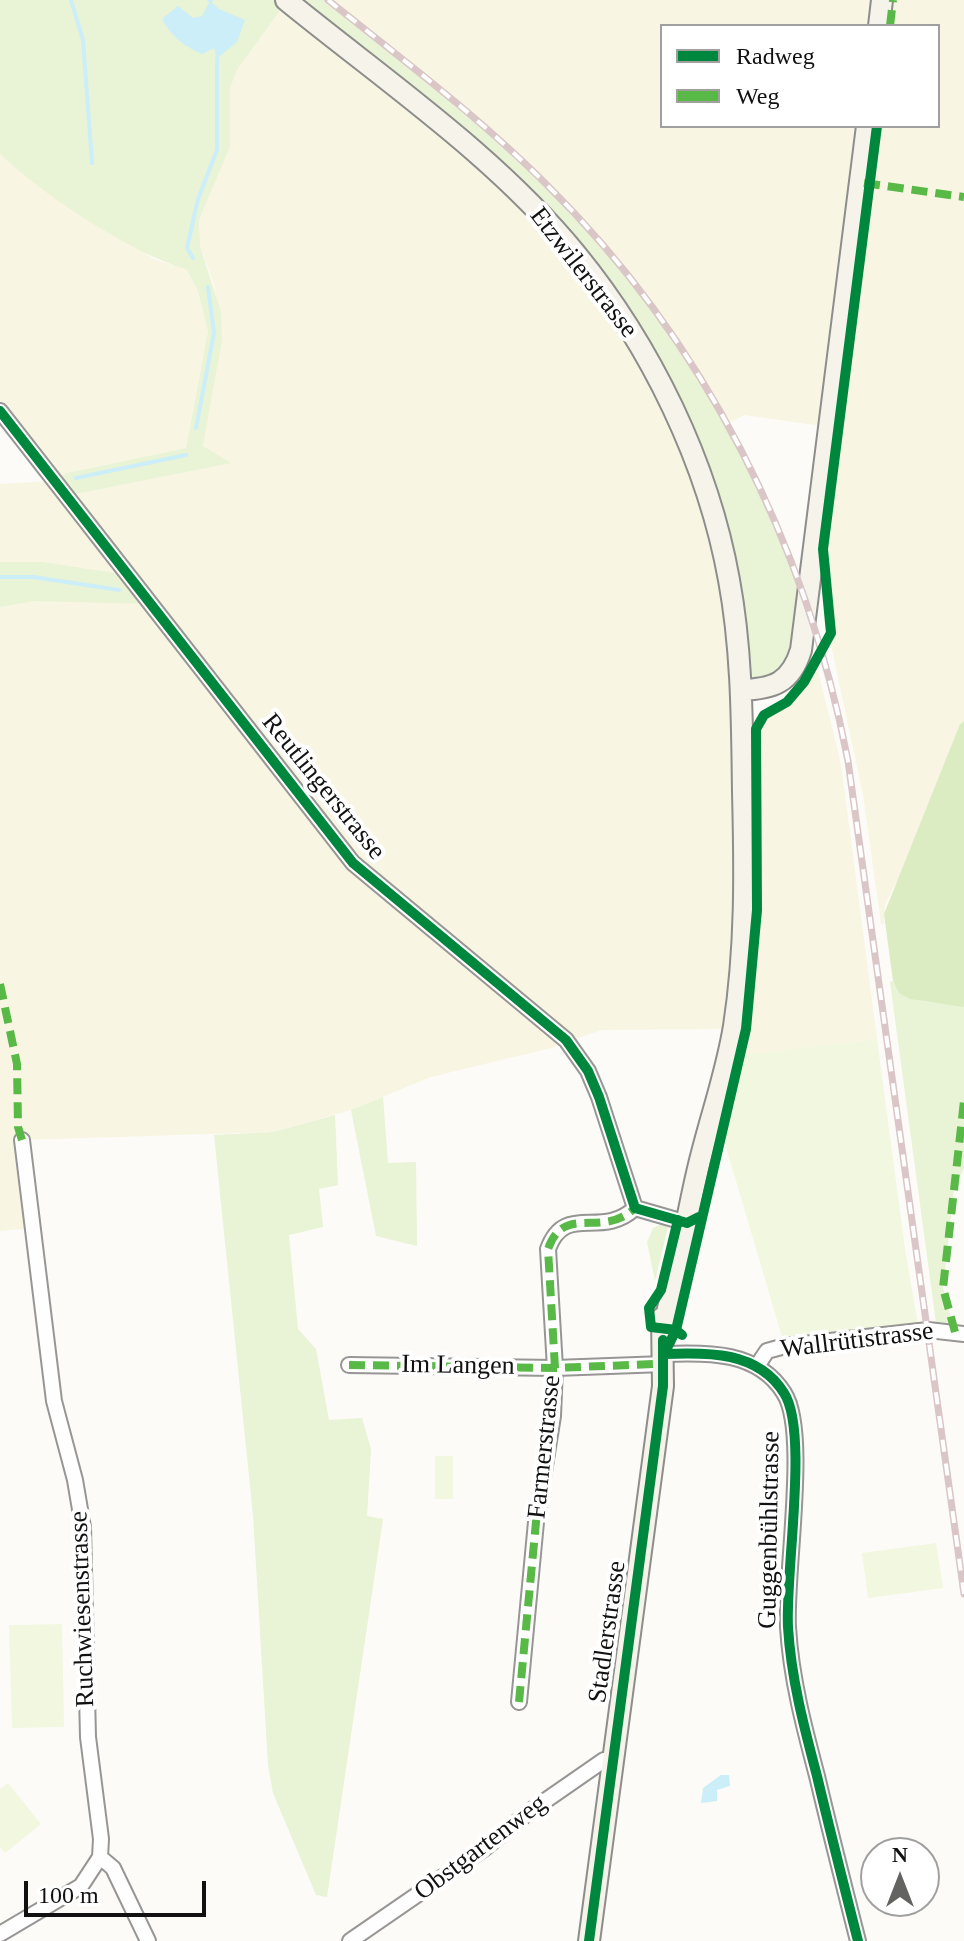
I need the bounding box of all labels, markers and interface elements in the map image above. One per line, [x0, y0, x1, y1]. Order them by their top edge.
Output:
legend [660, 24, 940, 128]
text: Radweg [736, 43, 815, 69]
text: Weg [736, 83, 779, 109]
street label: Etzwilerstrasse [522, 201, 644, 345]
street label: Reutlingerstrasse [255, 708, 391, 866]
street label: Wallrütistrasse [779, 1316, 935, 1366]
street label: Im Langen [401, 1349, 515, 1383]
street label: Farmerstrasse [522, 1374, 568, 1520]
street label: Guggenbühlstrasse [753, 1431, 787, 1629]
street label: Ruchwiesenstrasse [64, 1510, 102, 1708]
street label: Stadlerstrasse [583, 1559, 633, 1705]
street label: Obstgartenweg [409, 1788, 553, 1908]
north arrow [860, 1837, 940, 1917]
text: N [892, 1842, 908, 1867]
scale bar [28, 1865, 210, 1915]
text: 100 m [38, 1882, 99, 1908]

